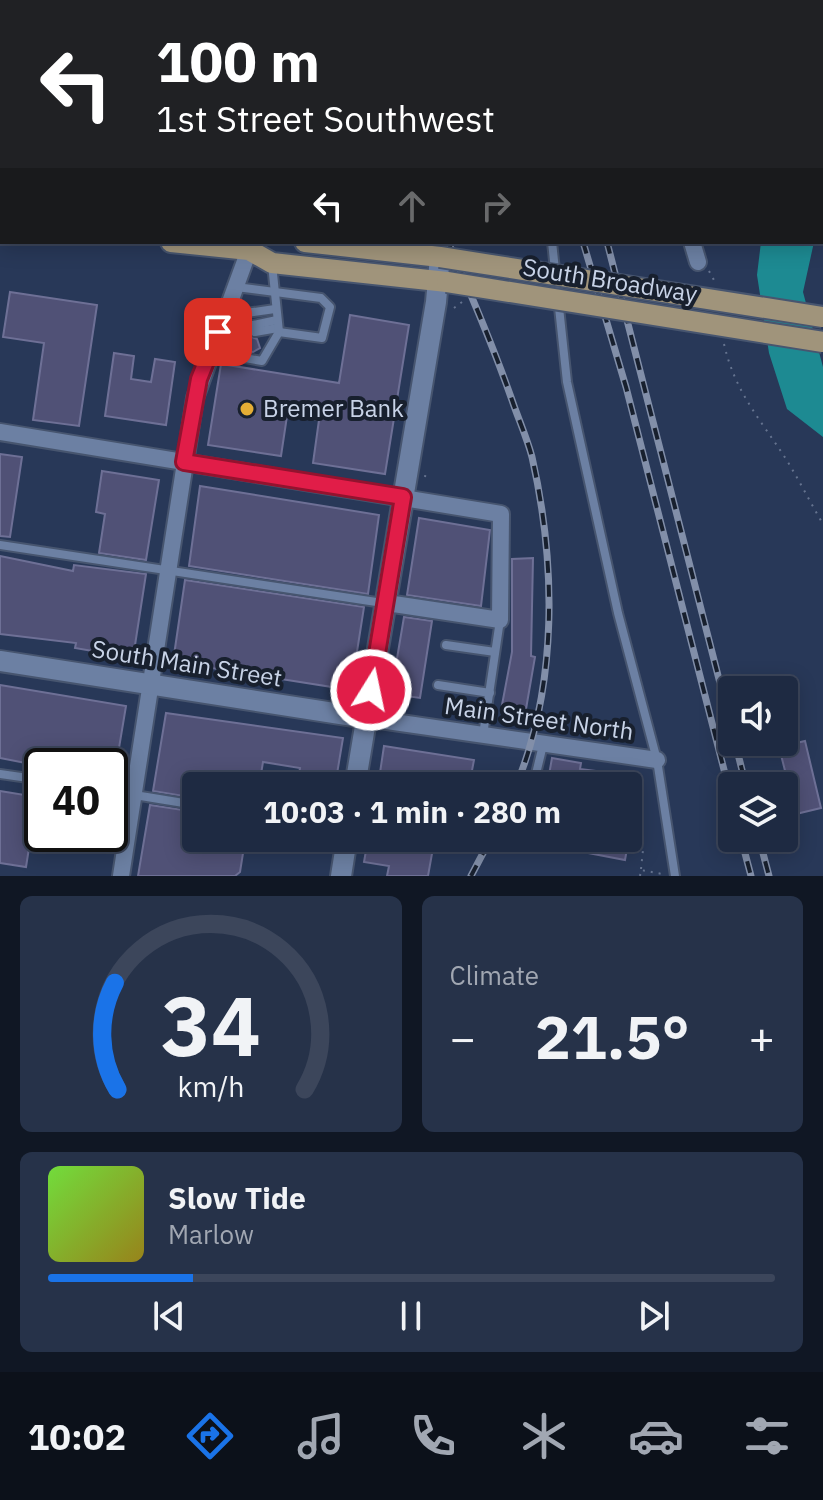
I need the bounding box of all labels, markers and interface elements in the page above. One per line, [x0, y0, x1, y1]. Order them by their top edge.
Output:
text: 100 m [156, 25, 320, 97]
icon: left [24, 32, 128, 136]
text: 1st Street Southwest [156, 95, 495, 142]
icon: left [306, 184, 350, 228]
icon: ahead [390, 184, 434, 228]
icon: right [474, 184, 518, 228]
street label: South Broadway [521, 250, 700, 310]
pin [184, 298, 252, 366]
icon: arrive [196, 310, 240, 354]
place label: Bremer Bank [263, 392, 404, 424]
marker: Bremer Bank [238, 400, 256, 418]
street label: South Main Street [90, 632, 285, 694]
position arrow [329, 648, 413, 732]
map controls [718, 676, 798, 852]
button: sound [718, 676, 798, 756]
street label: Main Street North [443, 689, 636, 747]
speed limit sign: 40 [24, 748, 128, 852]
button: layers [718, 772, 798, 852]
text: 10:03 · 1 min · 280 m [263, 792, 561, 831]
text: Climate [450, 958, 539, 992]
text: 34 [161, 971, 261, 1079]
text: 21.5° [535, 997, 690, 1076]
text: − [450, 1009, 476, 1066]
text: + [749, 1009, 775, 1066]
text: km/h [177, 1068, 244, 1105]
text: Slow Tide [168, 1178, 306, 1217]
text: Marlow [168, 1217, 254, 1251]
icon: previous [147, 1294, 191, 1338]
icon: pause [389, 1294, 433, 1338]
icon: next [632, 1294, 676, 1338]
icon: directions [182, 1408, 238, 1464]
icon: music [293, 1408, 349, 1464]
icon: phone [405, 1408, 461, 1464]
icon: climate [516, 1408, 572, 1464]
icon: car [628, 1408, 684, 1464]
icon: filters [739, 1408, 795, 1464]
text: 10:02 [28, 1413, 126, 1460]

